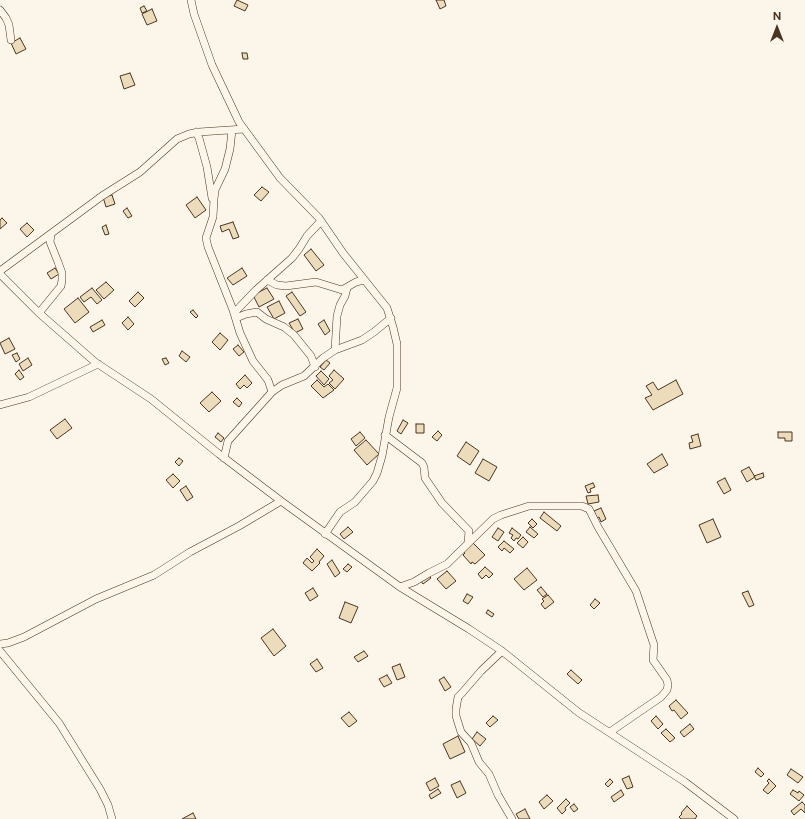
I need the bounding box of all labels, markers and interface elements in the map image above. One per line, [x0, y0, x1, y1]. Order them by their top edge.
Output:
north arrow [757, 8, 797, 48]
text: N [773, 10, 781, 22]

